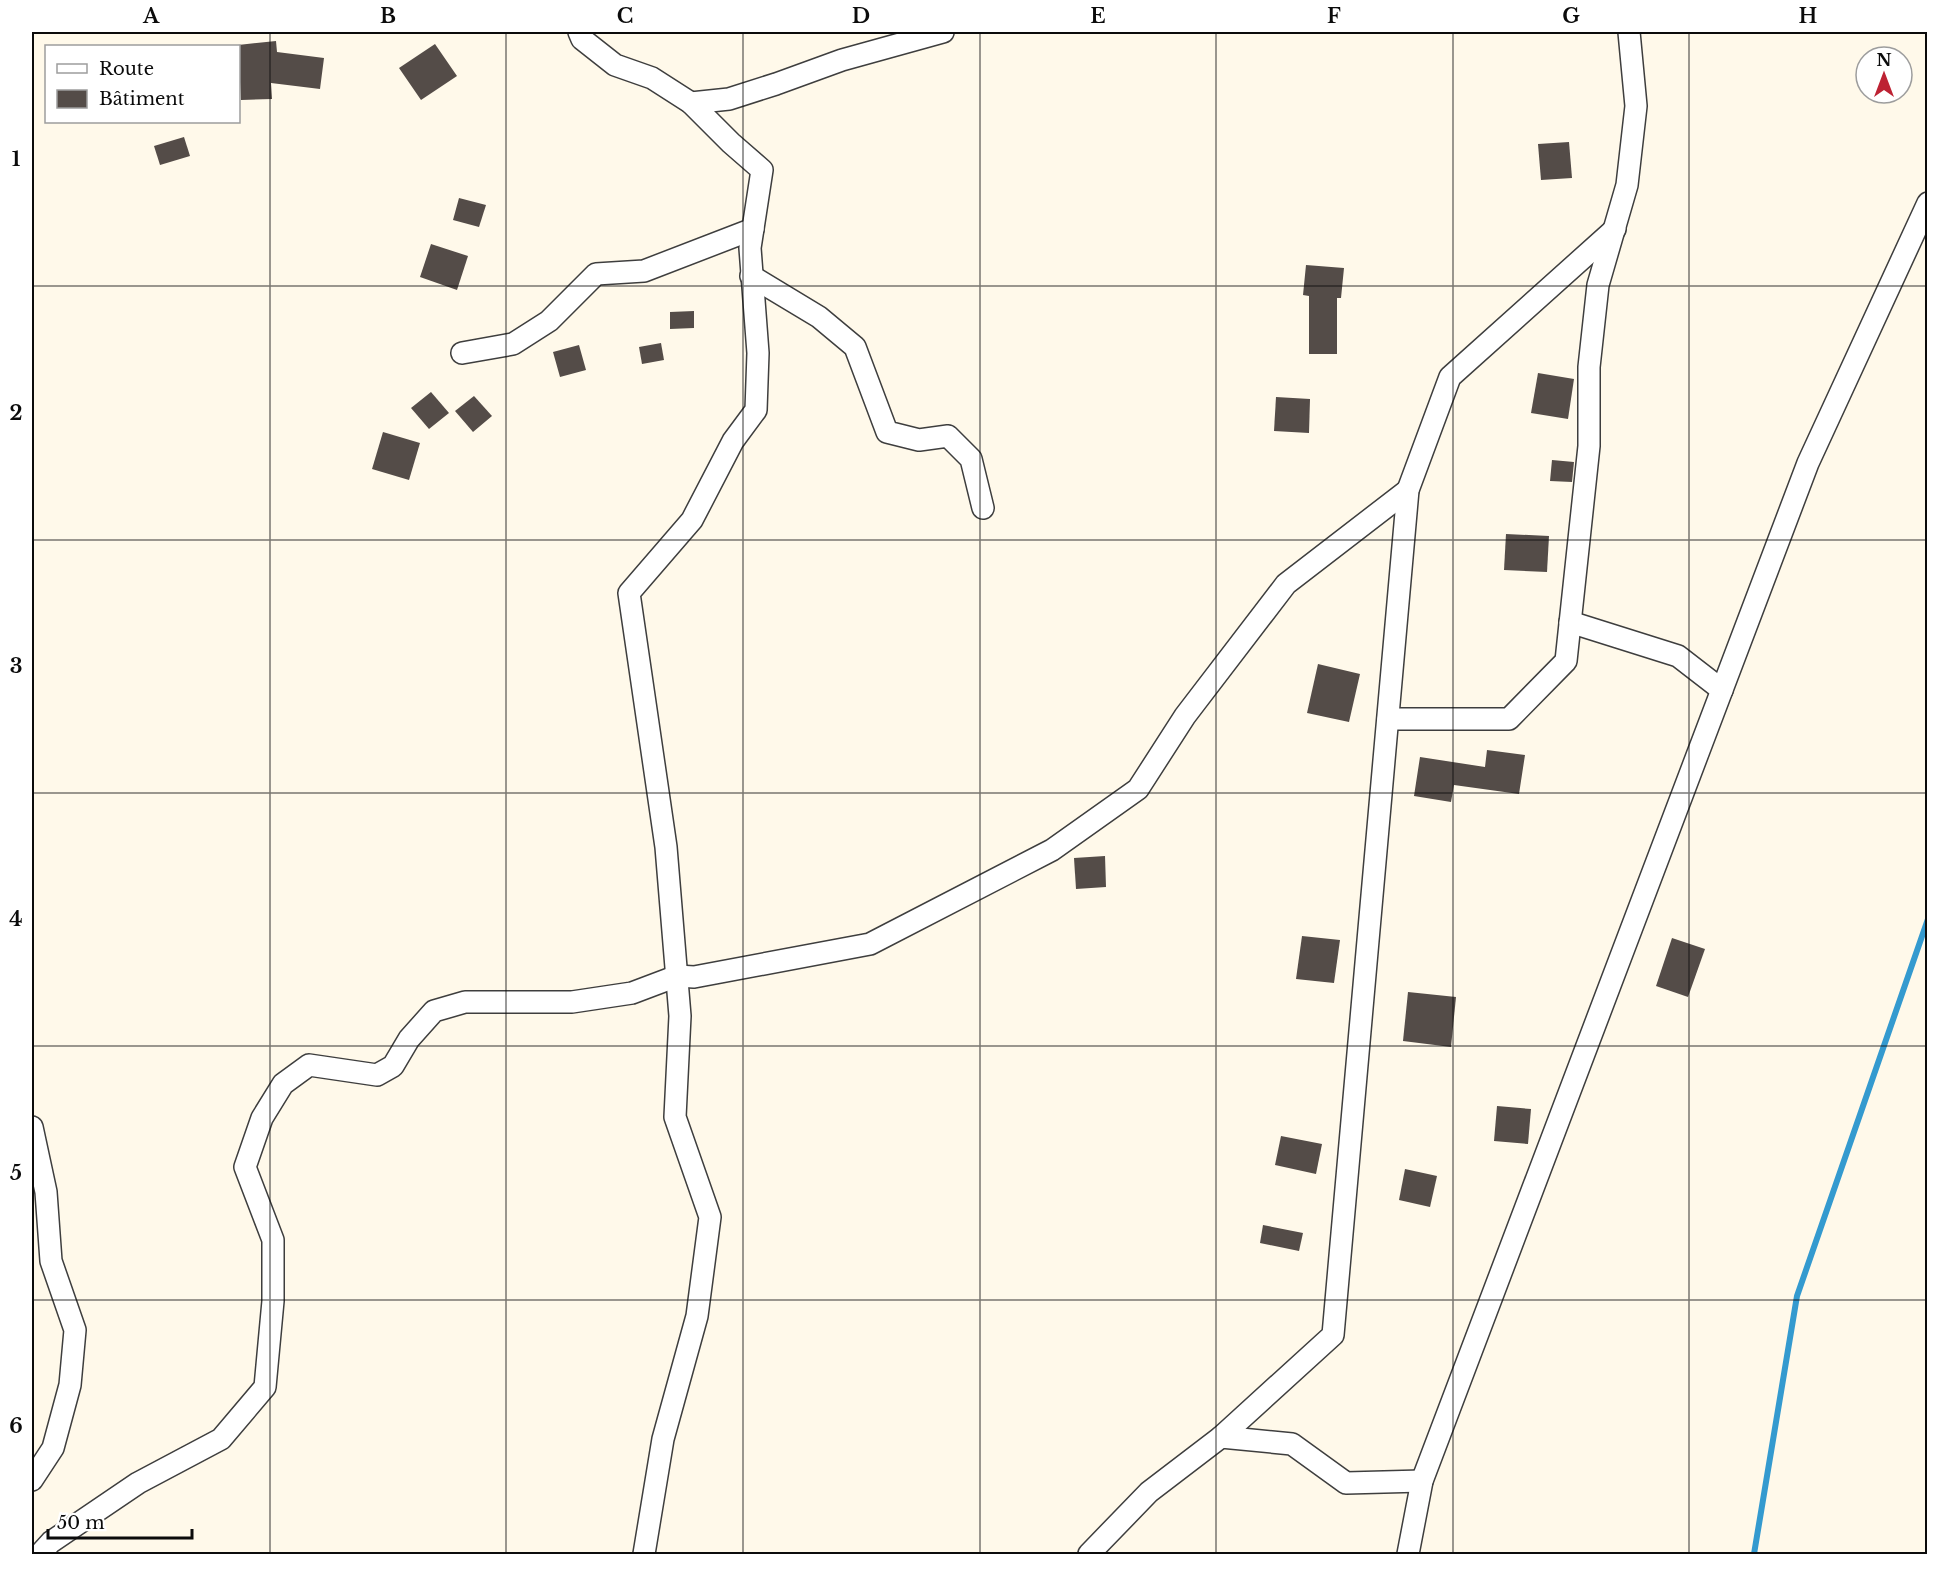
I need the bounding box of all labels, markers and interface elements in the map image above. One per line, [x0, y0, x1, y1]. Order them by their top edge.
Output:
text: A [142, 4, 160, 28]
text: B [380, 4, 396, 28]
text: C [617, 4, 633, 28]
text: D [852, 4, 870, 28]
text: E [1090, 4, 1106, 28]
text: F [1327, 4, 1341, 28]
text: G [1562, 4, 1580, 28]
text: H [1799, 4, 1818, 28]
legend [45, 45, 240, 123]
north arrow [1854, 45, 1914, 105]
text: N [1876, 50, 1892, 70]
text: Route [99, 58, 154, 80]
text: Bâtiment [99, 88, 185, 110]
text: 1 [12, 147, 21, 171]
text: 2 [9, 401, 23, 425]
text: 3 [10, 654, 22, 678]
text: 4 [9, 907, 23, 931]
text: 5 [10, 1161, 22, 1185]
text: 6 [9, 1414, 23, 1438]
scale bar [48, 1502, 192, 1540]
text: 50 m [57, 1512, 105, 1534]

